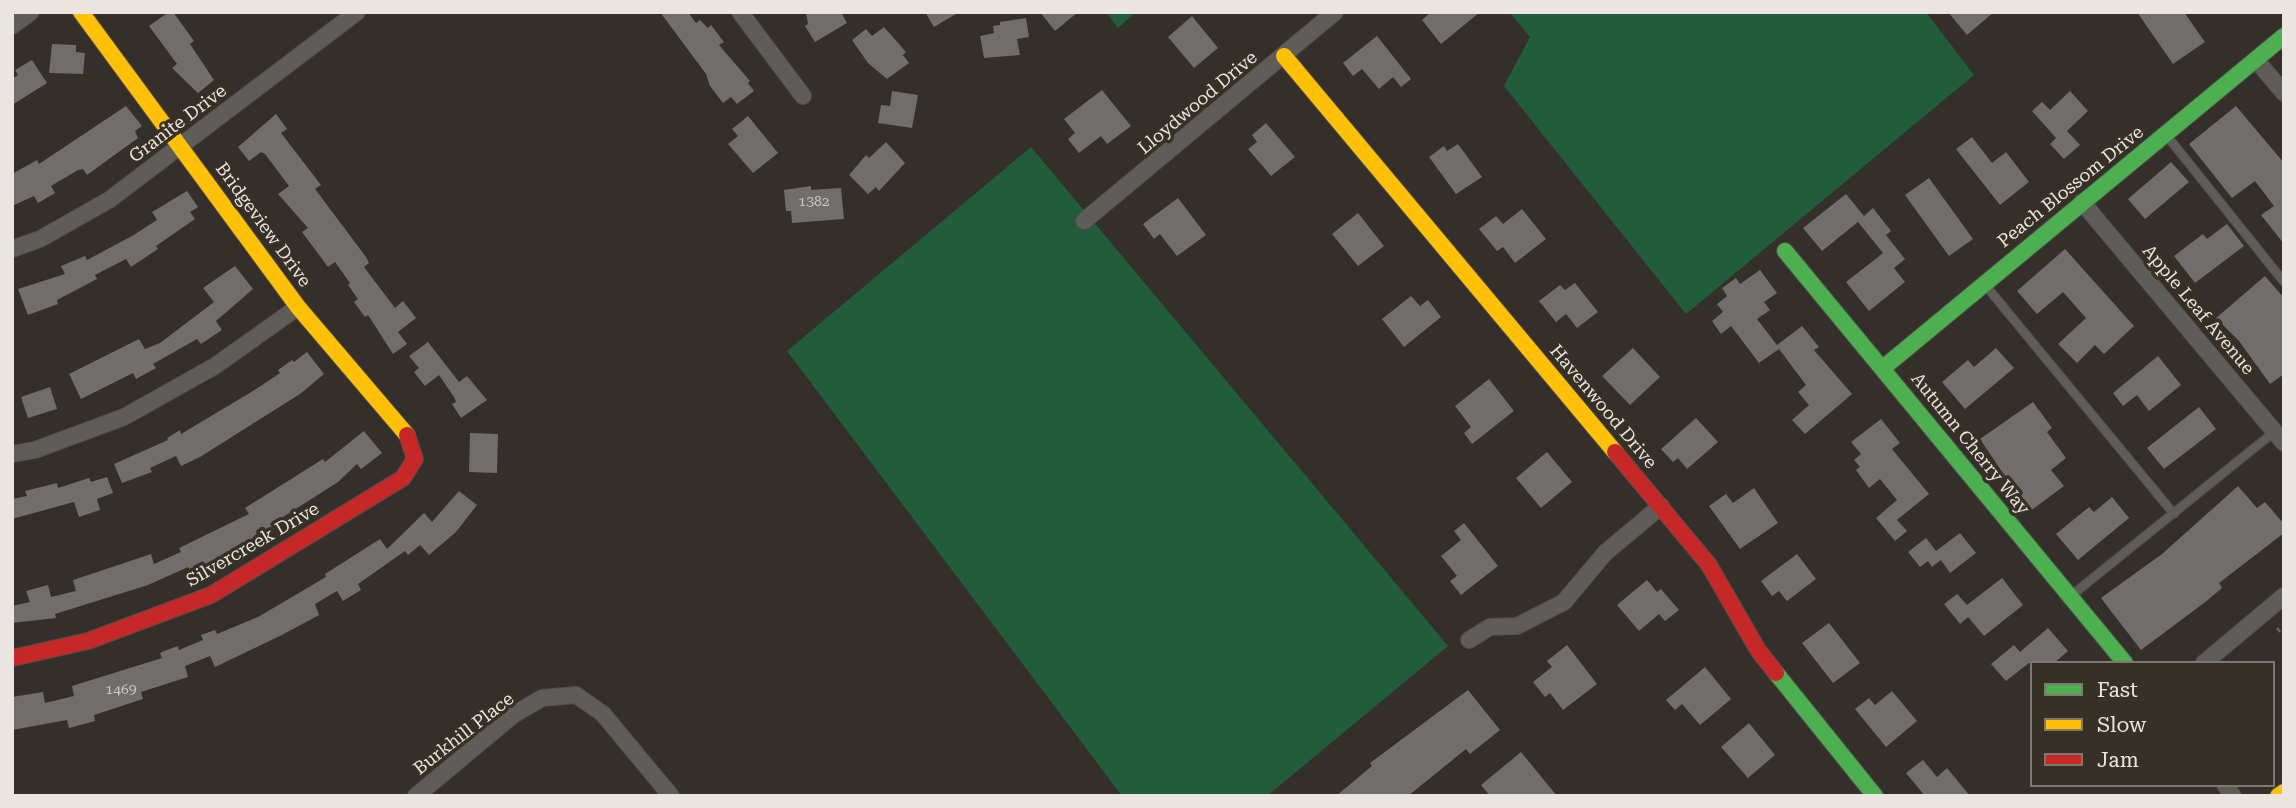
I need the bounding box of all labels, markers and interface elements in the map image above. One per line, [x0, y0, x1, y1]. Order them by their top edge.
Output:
street label: Lloydwood Drive [1134, 47, 1262, 159]
street label: Granite Drive [125, 80, 231, 168]
street label: Peach Blossom Drive [1994, 122, 2148, 252]
street label: Bridgeview Drive [211, 159, 315, 291]
house number: 1382 [798, 194, 830, 210]
street label: Apple Leaf Avenue [2137, 241, 2259, 379]
street label: Havenwood Drive [1545, 341, 1661, 473]
street label: Autumn Cherry Way [1906, 369, 2034, 519]
street label: Silvercreek Drive [183, 498, 323, 592]
legend [2030, 661, 2275, 787]
text: Fast [2097, 678, 2138, 702]
house number: 1469 [105, 682, 137, 698]
street label: Burkhill Place [410, 688, 518, 780]
text: Slow [2097, 713, 2146, 737]
text: Jam [2097, 748, 2139, 772]

